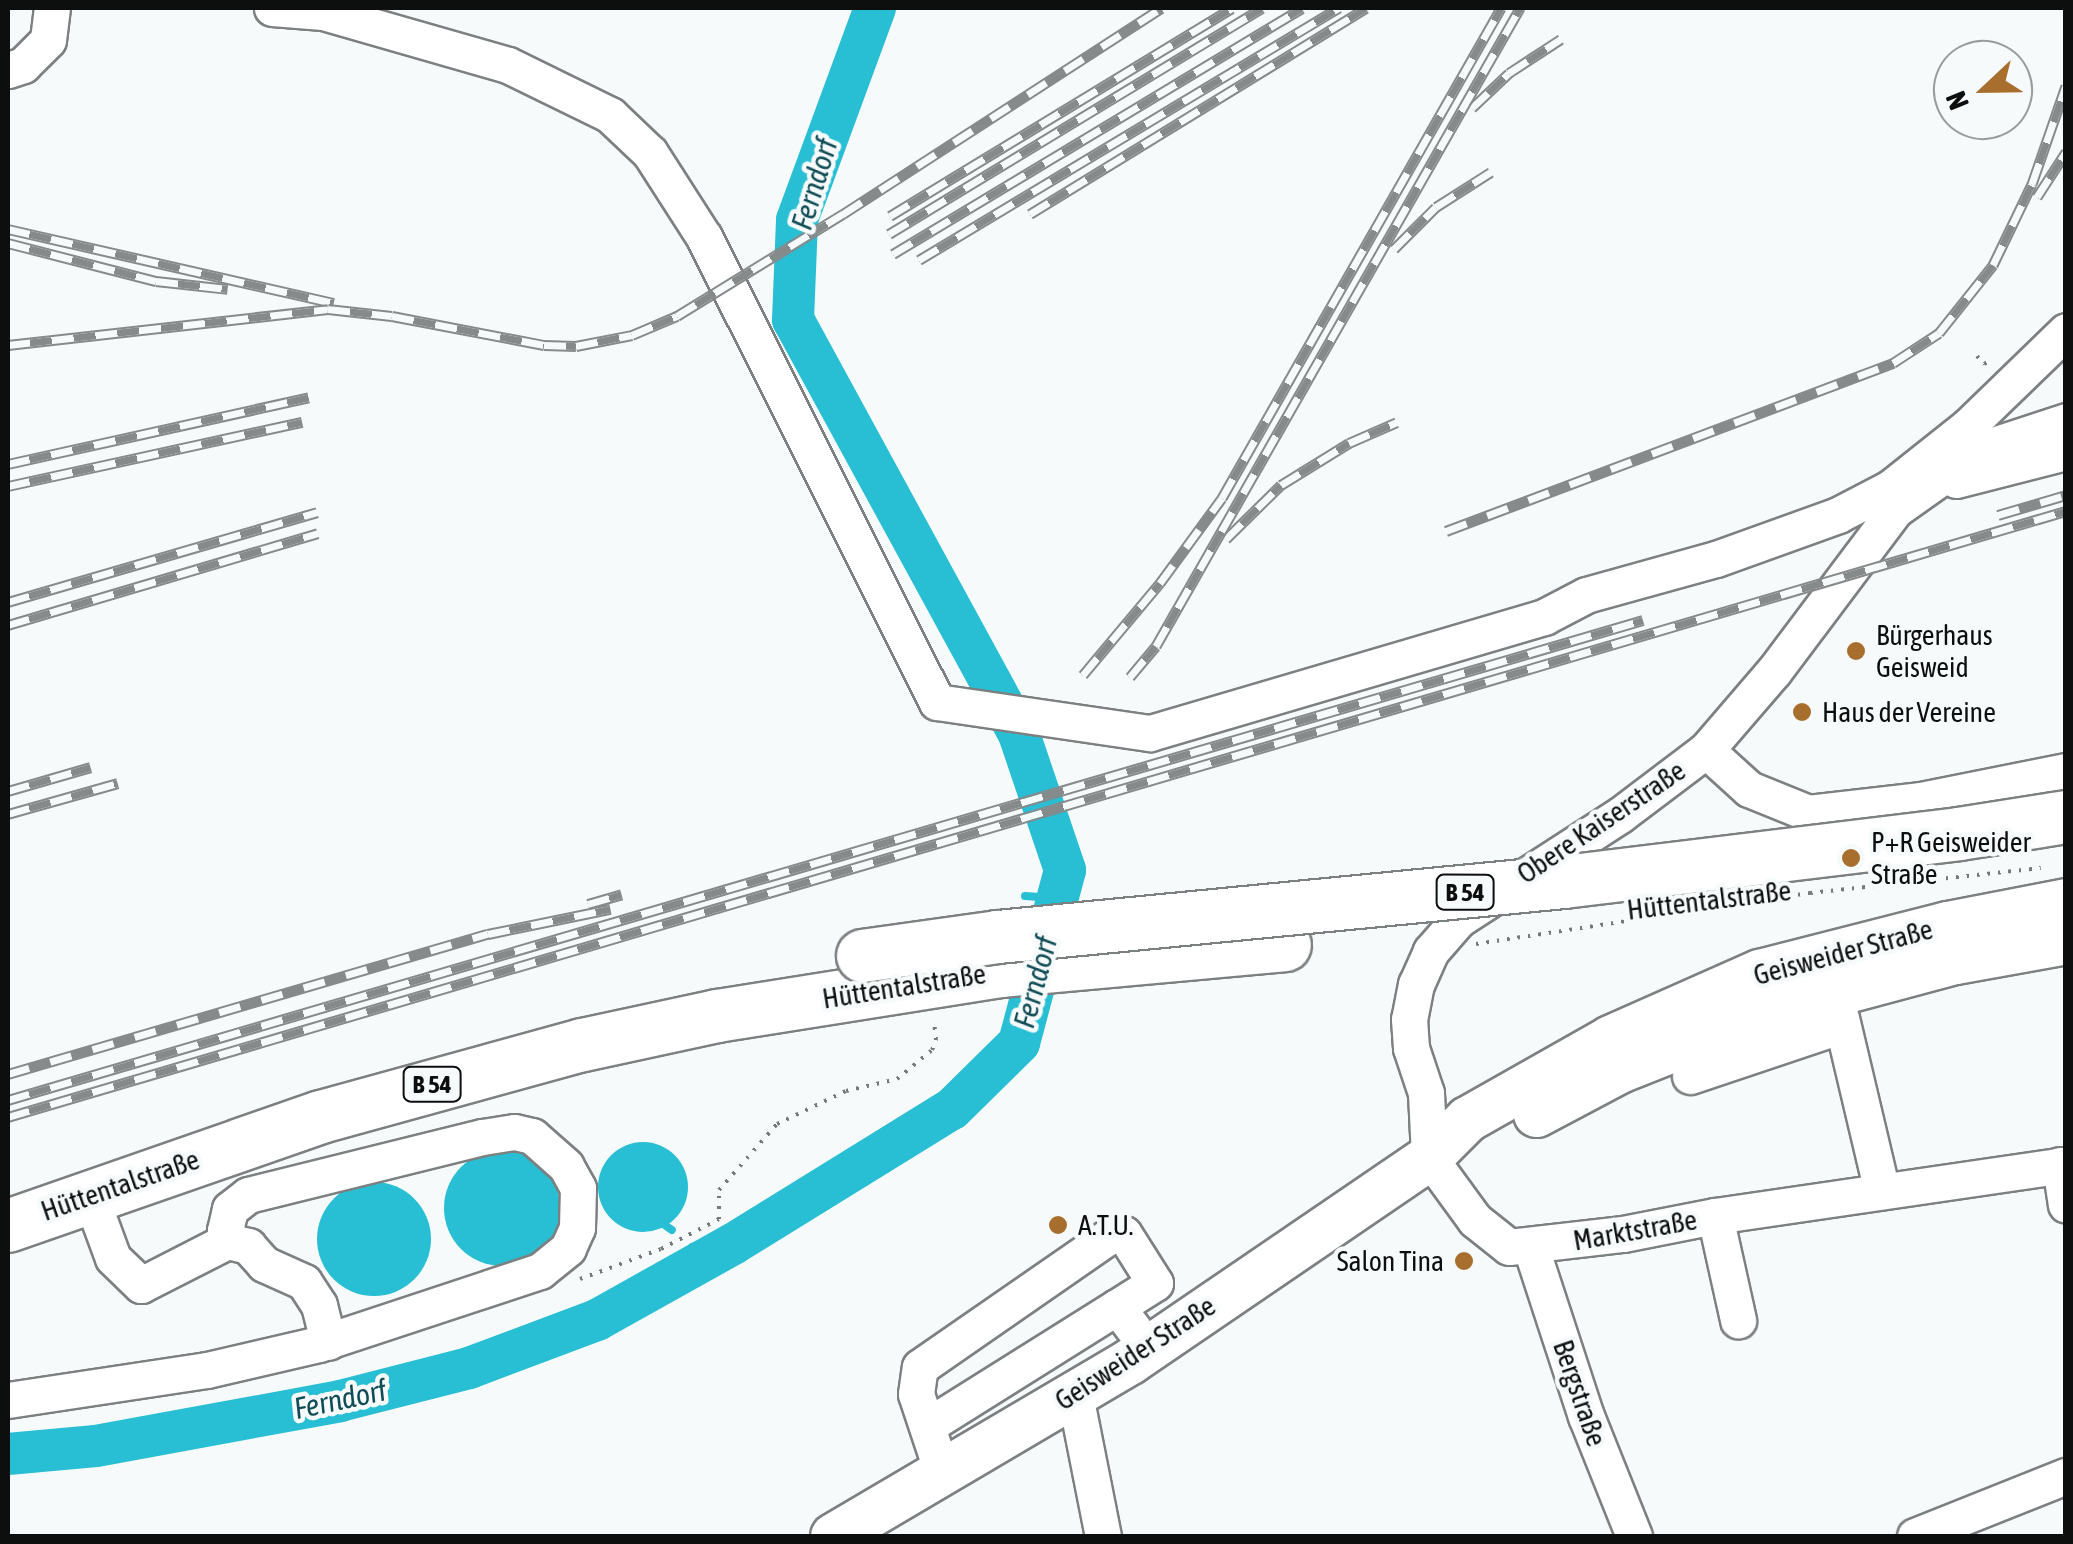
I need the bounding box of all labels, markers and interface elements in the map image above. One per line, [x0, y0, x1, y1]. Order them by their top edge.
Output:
north arrow [1933, 40, 2033, 140]
text: N [1939, 87, 1975, 114]
water label: Ferndorf [783, 134, 845, 234]
place label: Bürgerhaus Geisweid [1876, 618, 1993, 684]
marker: Bürgerhaus Geisweid [1845, 640, 1867, 662]
place label: Haus der Vereine [1822, 695, 1996, 729]
marker: Haus der Vereine [1791, 701, 1813, 723]
street label: Obere Kaiserstraße [1511, 754, 1691, 890]
place label: P+R Geisweider Straße [1871, 825, 2031, 891]
marker: P+R Geisweider Straße [1840, 847, 1862, 869]
road number: B 54 [1435, 872, 1495, 912]
street label: Hüttentalstraße [1625, 873, 1793, 927]
street label: Geisweider Straße [1750, 912, 1936, 992]
water label: Ferndorf [1005, 932, 1065, 1032]
street label: Hüttentalstraße [820, 957, 988, 1015]
road number: B 54 [402, 1064, 462, 1104]
street label: Hüttentalstraße [37, 1142, 203, 1228]
street label: Marktstraße [1571, 1203, 1699, 1257]
place label: A.T.U. [1078, 1208, 1134, 1242]
marker: A.T.U. [1047, 1214, 1069, 1236]
place label: Salon Tina [1337, 1244, 1444, 1278]
marker: Salon Tina [1453, 1250, 1475, 1272]
street label: Geisweider Straße [1049, 1289, 1221, 1417]
street label: Bergstraße [1546, 1336, 1614, 1450]
water label: Ferndorf [290, 1372, 390, 1426]

